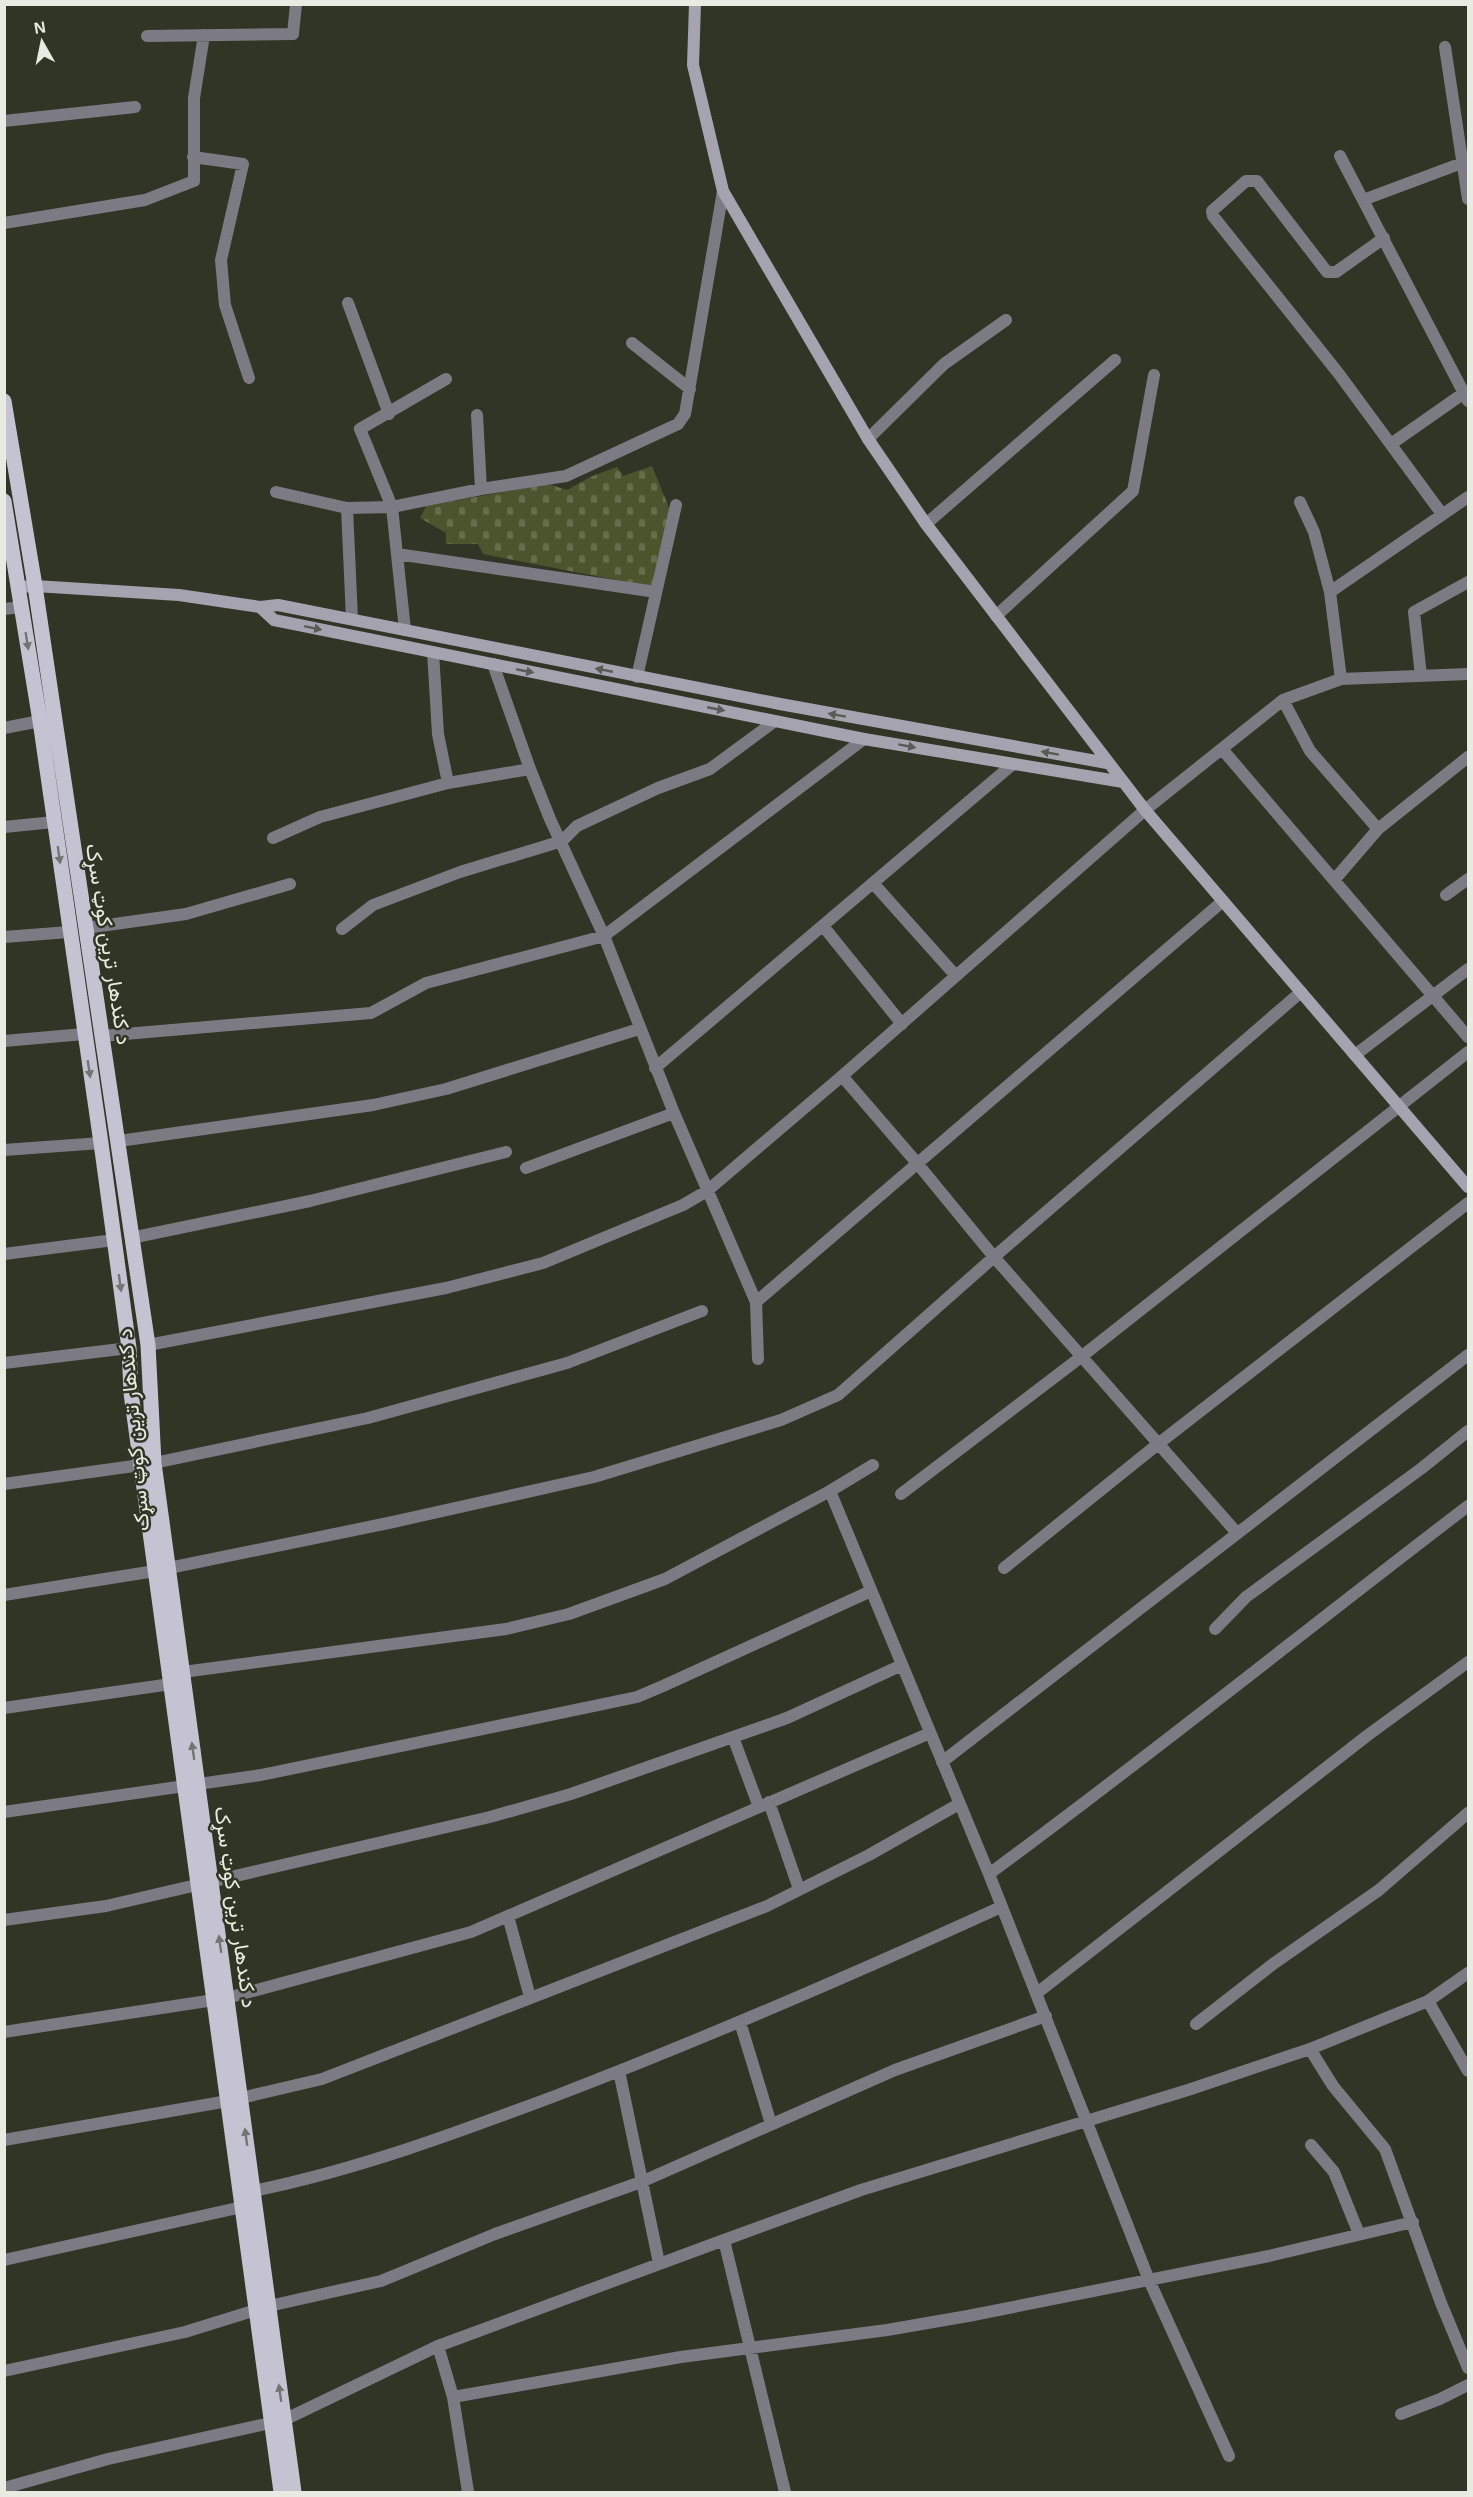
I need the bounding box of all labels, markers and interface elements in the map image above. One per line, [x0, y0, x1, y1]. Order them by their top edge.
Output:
north arrow [12, 12, 72, 72]
text: N [33, 18, 47, 37]
one-way arrow [304, 624, 323, 633]
one-way arrow [23, 632, 32, 651]
one-way arrow [595, 665, 614, 674]
one-way arrow [516, 667, 535, 676]
one-way arrow [707, 705, 726, 714]
one-way arrow [828, 710, 847, 719]
one-way arrow [898, 742, 917, 751]
one-way arrow [1040, 748, 1059, 757]
street label: د کندهار ترين کوټ سړک [79, 842, 136, 1047]
one-way arrow [54, 846, 64, 865]
one-way arrow [85, 1060, 94, 1079]
one-way arrow [116, 1273, 125, 1292]
street label: د کندهار ترين کوټ سړک [113, 1327, 156, 1532]
one-way arrow [188, 1741, 198, 1760]
street label: د کندهار ترين کوټ سړک [207, 1805, 262, 2010]
one-way arrow [215, 1934, 224, 1953]
one-way arrow [241, 2128, 251, 2147]
one-way arrow [276, 2383, 285, 2402]

